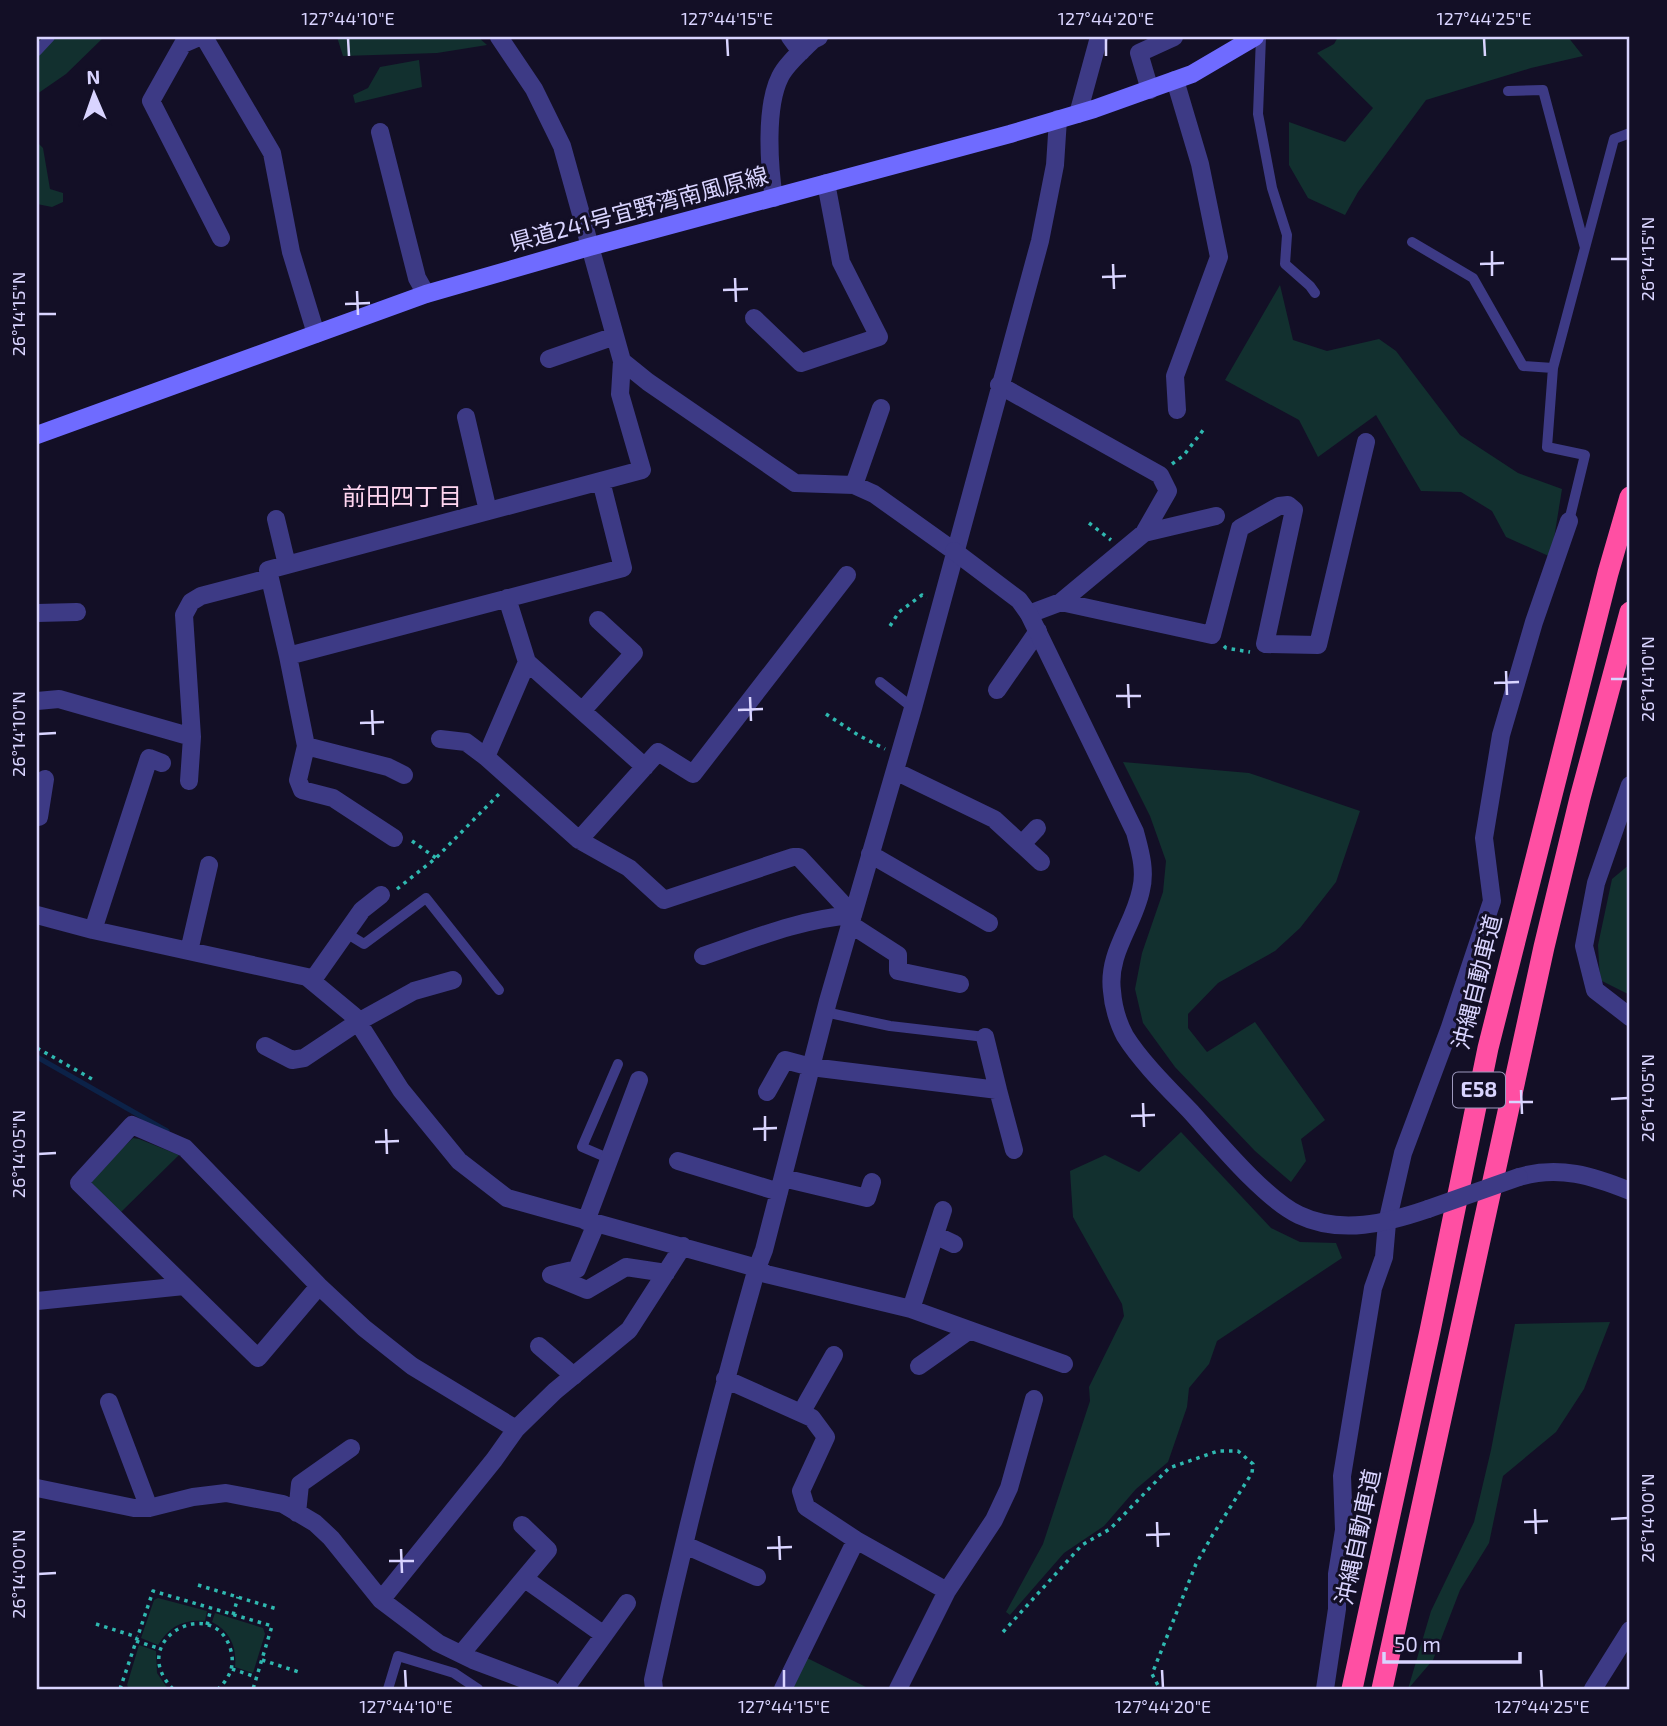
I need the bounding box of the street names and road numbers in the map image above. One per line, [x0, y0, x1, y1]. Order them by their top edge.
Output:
street label: 県道241号宜野湾南風原線 [507, 160, 771, 256]
street label: 沖縄自動車道 [1446, 911, 1506, 1052]
road number: E58 [1453, 1072, 1505, 1108]
street label: 沖縄自動車道 [1329, 1466, 1385, 1607]

